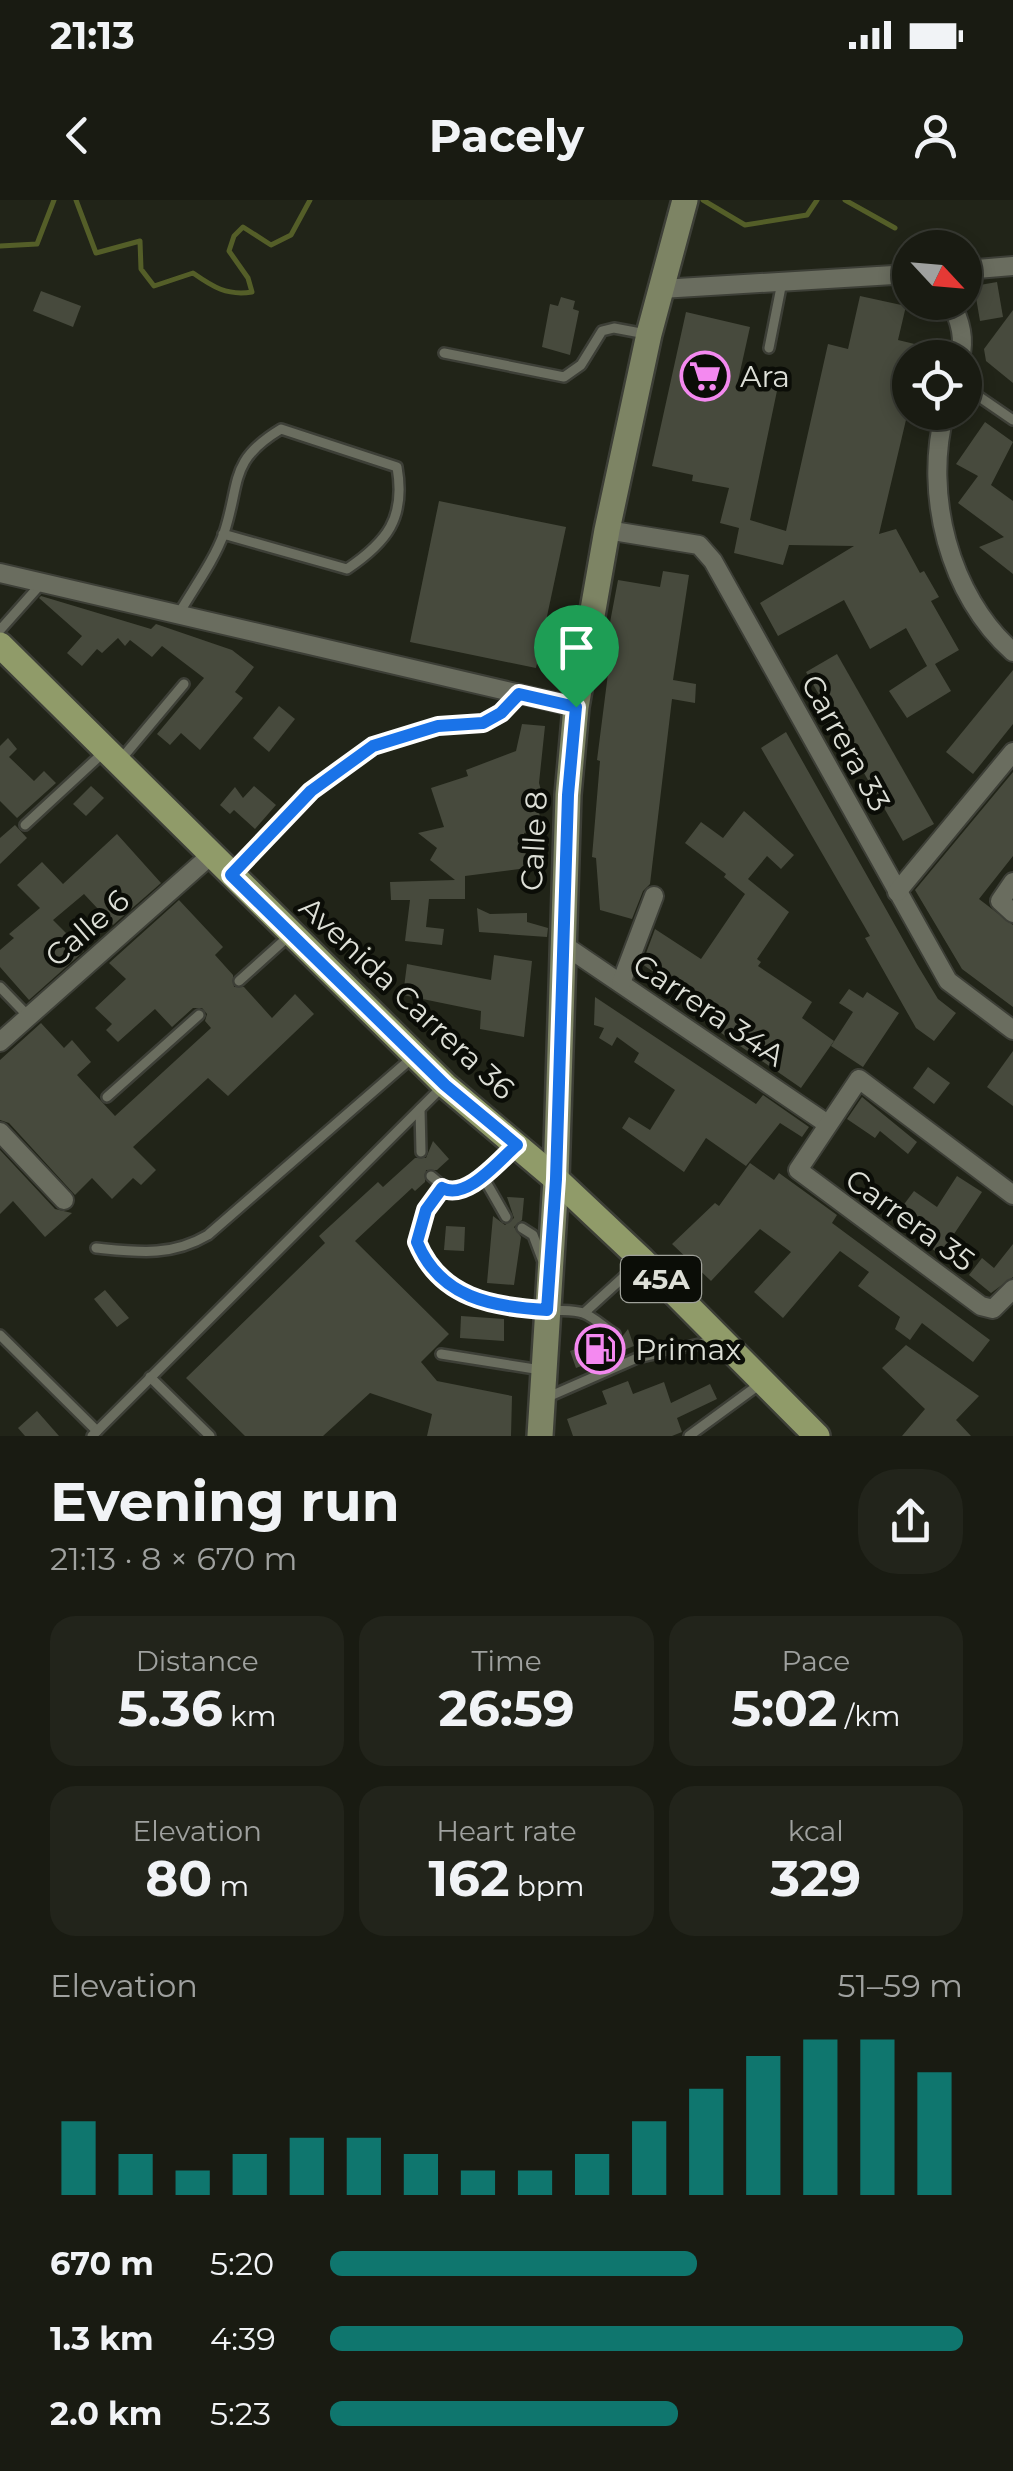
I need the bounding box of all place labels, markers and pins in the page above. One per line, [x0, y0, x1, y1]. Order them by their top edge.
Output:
supermarket icon: Ara [679, 350, 731, 402]
place label: Ara [740, 358, 790, 395]
pin [534, 605, 619, 708]
fuel station icon: Primax [574, 1323, 626, 1375]
place label: Primax [635, 1331, 741, 1368]

